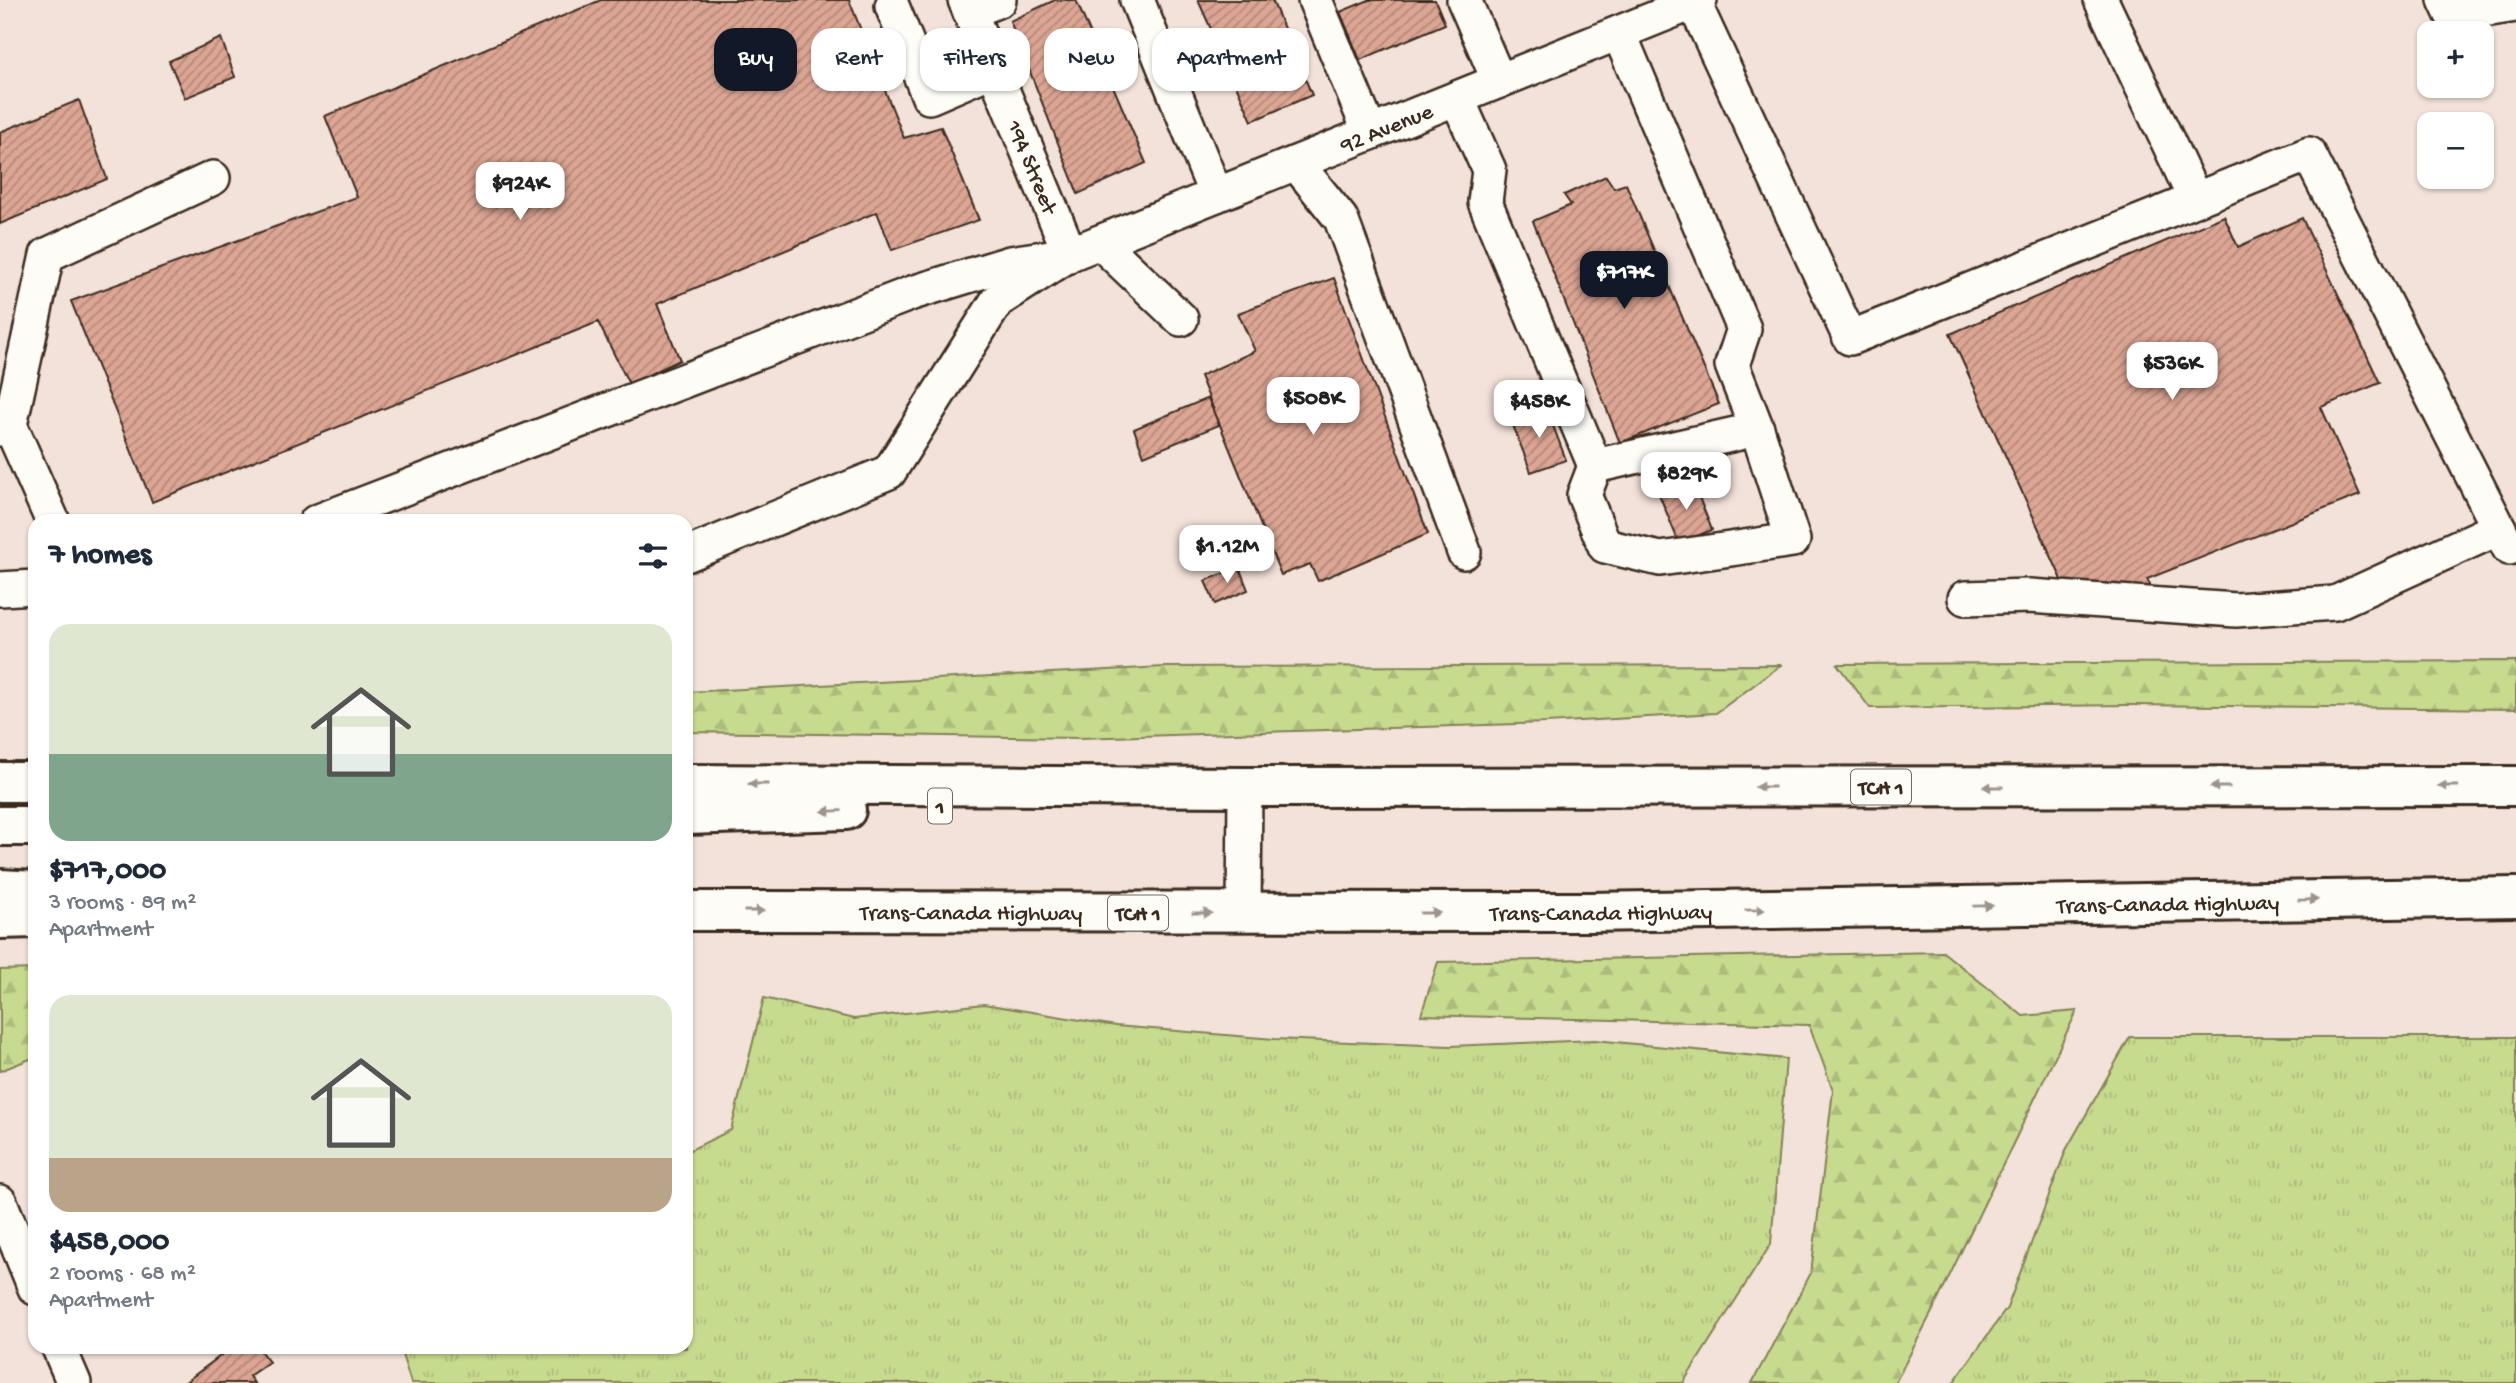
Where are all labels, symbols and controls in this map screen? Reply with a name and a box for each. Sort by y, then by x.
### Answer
map controls [2417,21,2494,189]
button: + [2417,21,2494,98]
chip: Buy [714,28,797,91]
chip: Rent [811,28,906,91]
chip: Filters [920,28,1030,91]
chip: New [1044,28,1138,91]
chip: Apartment [1152,28,1309,91]
street label: 92 Avenue [1336,99,1439,161]
button: − [2417,112,2494,189]
street label: 194 Street [999,116,1062,220]
pin: $924K [471,162,569,222]
text: $924K [492,171,548,198]
pin: $717K [1575,252,1673,311]
text: $717K [1596,260,1652,287]
pin: $536K [2123,342,2221,402]
text: $536K [2143,351,2201,378]
pin: $508K [1264,378,1362,437]
pin: $458K [1490,380,1588,440]
text: $508K [1283,386,1343,413]
text: $458K [1510,389,1568,416]
pin: $829K [1637,452,1735,512]
text: $829K [1657,461,1715,488]
pin: $1.12M [1170,526,1284,585]
text: $1.12M [1195,534,1259,561]
icon: filters [634,537,672,575]
text: 7 homes [49,539,151,574]
icon: home [298,669,424,795]
road number: TCH 1 [1851,770,1911,804]
one-way arrow [747,779,769,790]
one-way arrow [2437,780,2459,792]
one-way arrow [1754,781,1776,793]
one-way arrow [1982,781,2004,793]
one-way arrow [2209,781,2231,793]
road number: 1 [928,788,952,824]
one-way arrow [821,805,843,816]
text: $717,000 [49,855,166,890]
text: 3 rooms · 89 m² [49,890,196,917]
street label: Trans-Canada Highway [2054,891,2280,921]
road number: TCH 1 [1108,895,1168,930]
one-way arrow [2297,895,2319,906]
street label: Trans-Canada Highway [1488,900,1713,929]
one-way arrow [1972,900,1994,912]
street label: Trans-Canada Highway [858,901,1082,928]
one-way arrow [1745,904,1767,915]
one-way arrow [743,906,765,917]
one-way arrow [1191,907,1213,919]
one-way arrow [1419,907,1441,919]
text: Apartment [49,917,153,944]
icon: home [298,1040,424,1166]
text: $458,000 [49,1226,169,1261]
text: 2 rooms · 68 m² [49,1261,196,1288]
text: Apartment [49,1288,153,1315]

